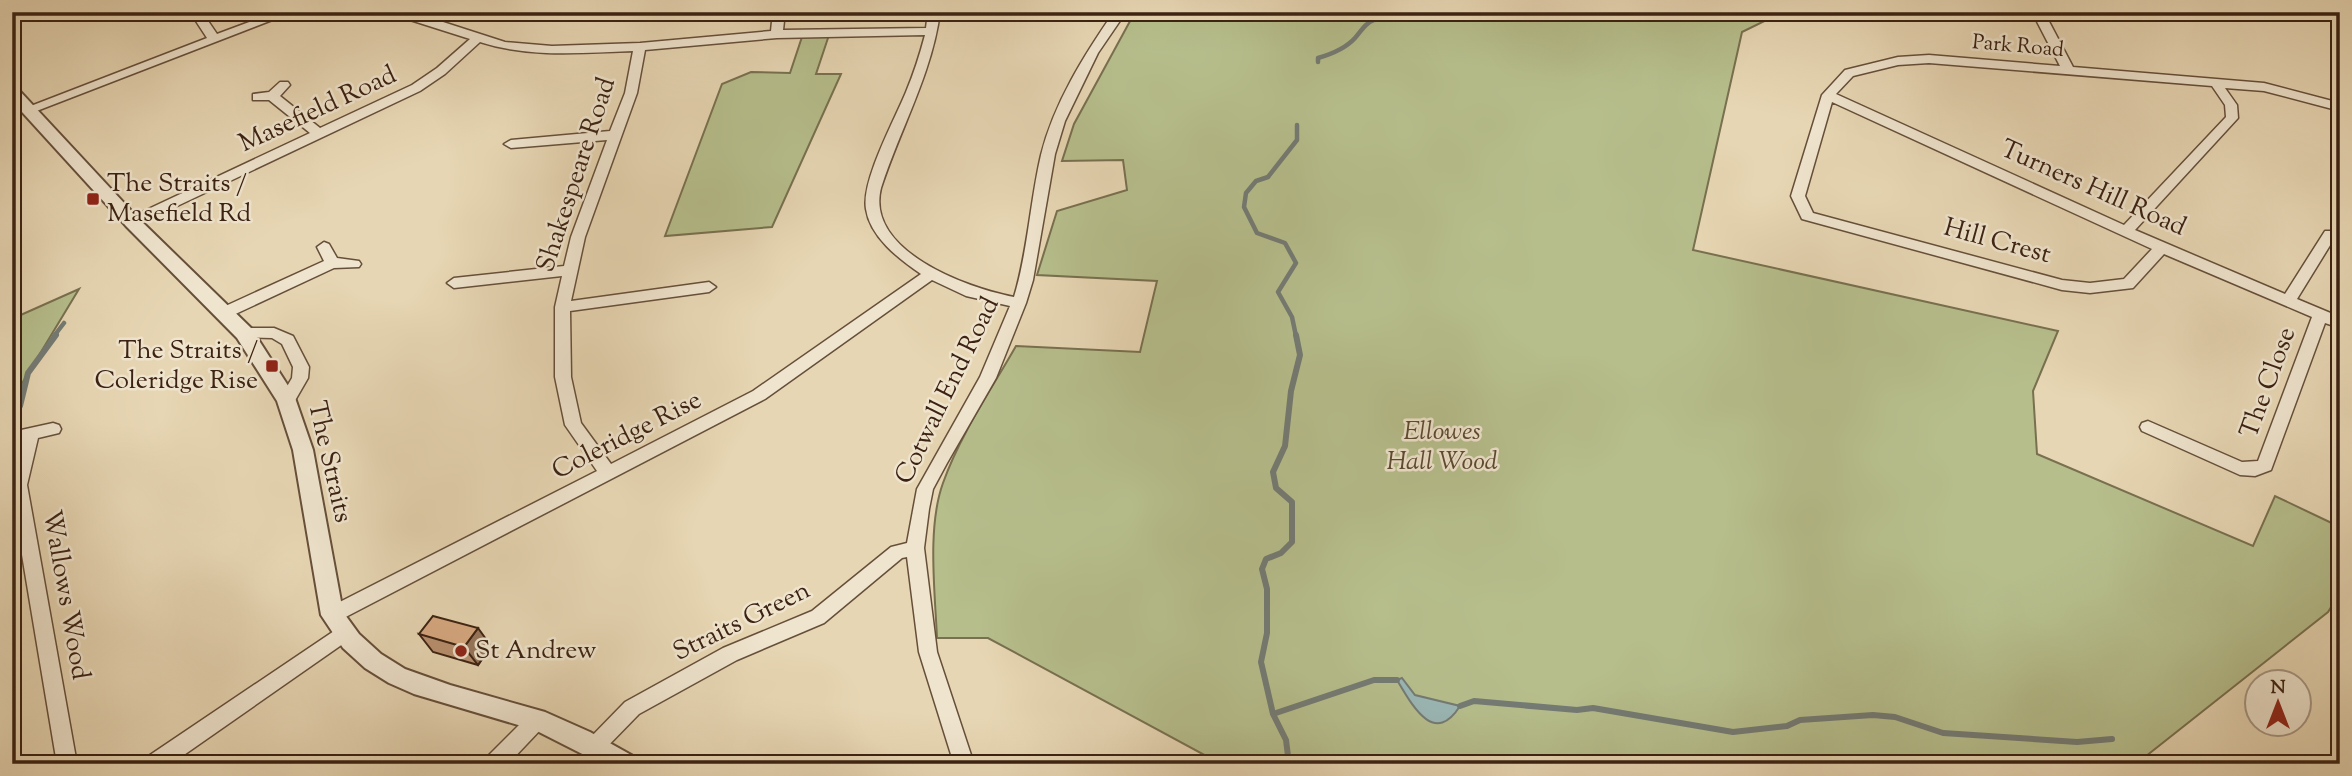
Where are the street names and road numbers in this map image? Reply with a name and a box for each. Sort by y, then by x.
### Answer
street label: Park Road [1971,28,2065,66]
street label: Masefield Road [233,57,403,163]
street label: Shakespeare Road [528,73,626,277]
street label: Turners Hill Road [1994,131,2192,247]
street label: Hill Crest [1939,210,2055,274]
street label: Cotwall End Road [887,291,1010,491]
street label: The Close [2232,322,2306,444]
street label: Coleridge Rise [546,382,708,490]
street label: The Straits [297,398,361,526]
street label: Wallows Wood [32,507,98,683]
street label: Straits Green [667,573,817,671]

